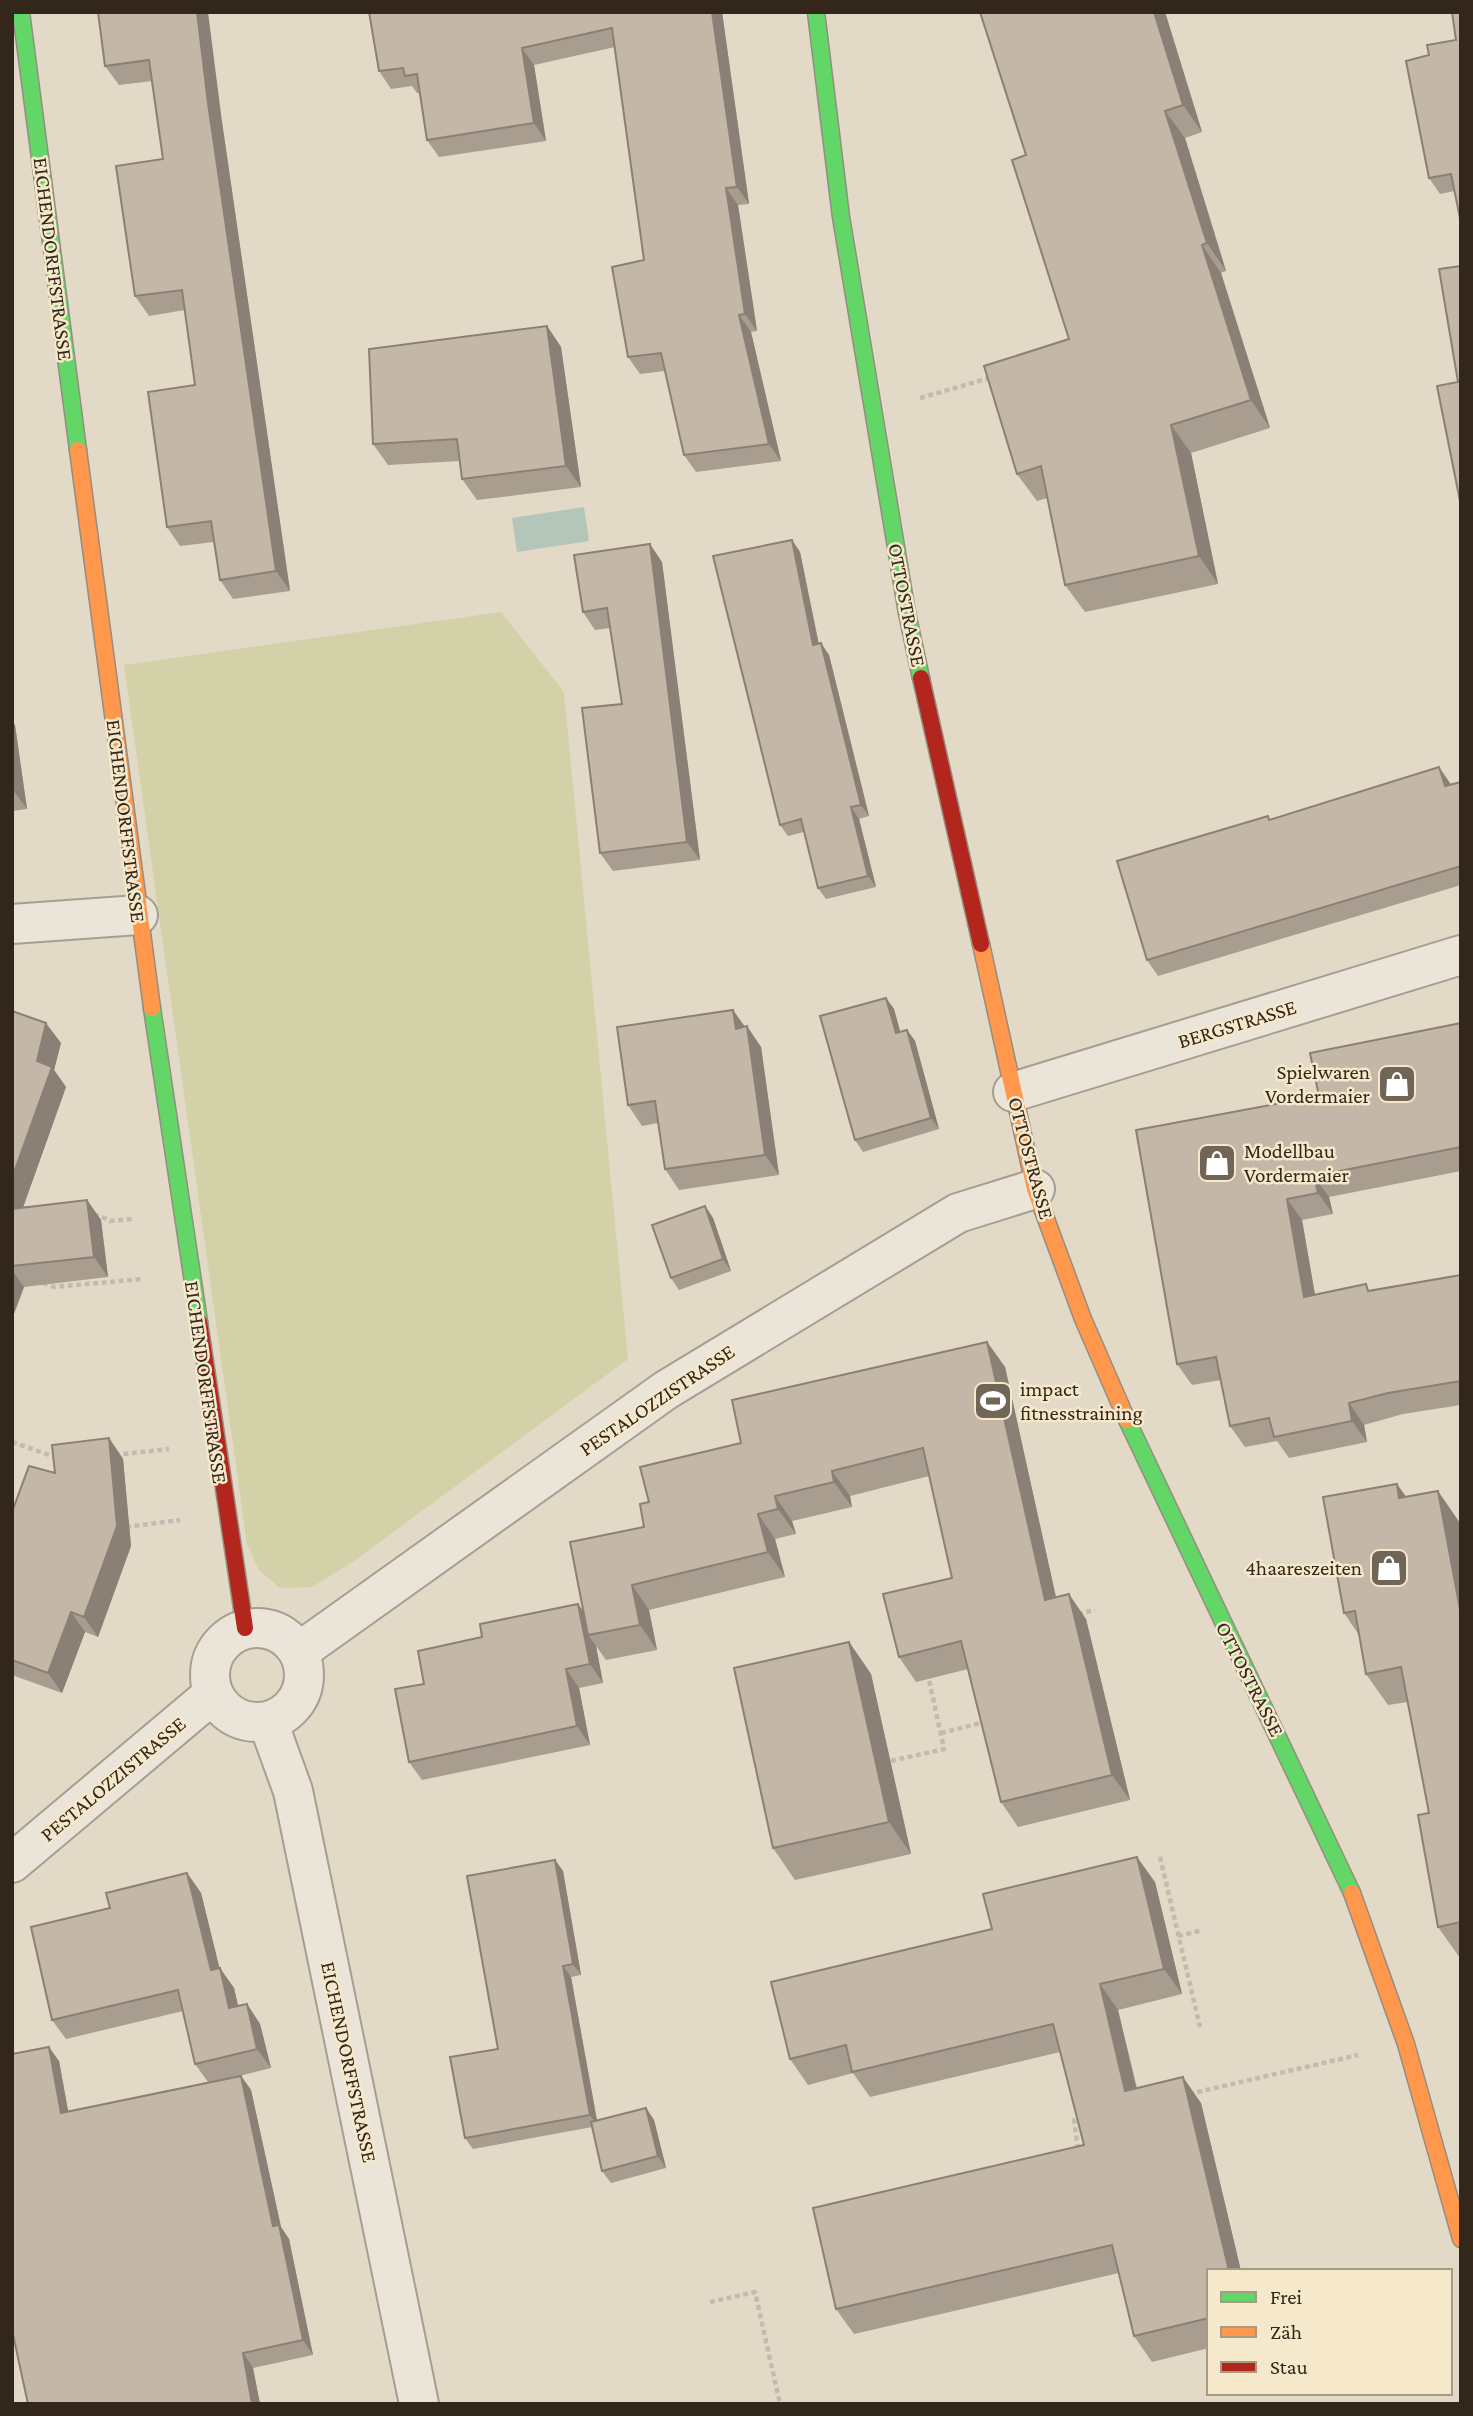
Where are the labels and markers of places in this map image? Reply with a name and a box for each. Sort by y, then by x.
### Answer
place label: Spielwaren Vordermaier [1265,1060,1371,1108]
shop icon: Spielwaren Vordermaier [1376,1063,1418,1105]
place label: Modellbau Vordermaier [1244,1139,1350,1187]
shop icon: Modellbau Vordermaier [1196,1142,1238,1184]
place label: impact fitnesstraining [1020,1377,1143,1425]
sports icon: impact fitnesstraining [972,1380,1014,1422]
shop icon: 4haareszeiten [1368,1547,1410,1589]
place label: 4haareszeiten [1245,1556,1362,1580]

